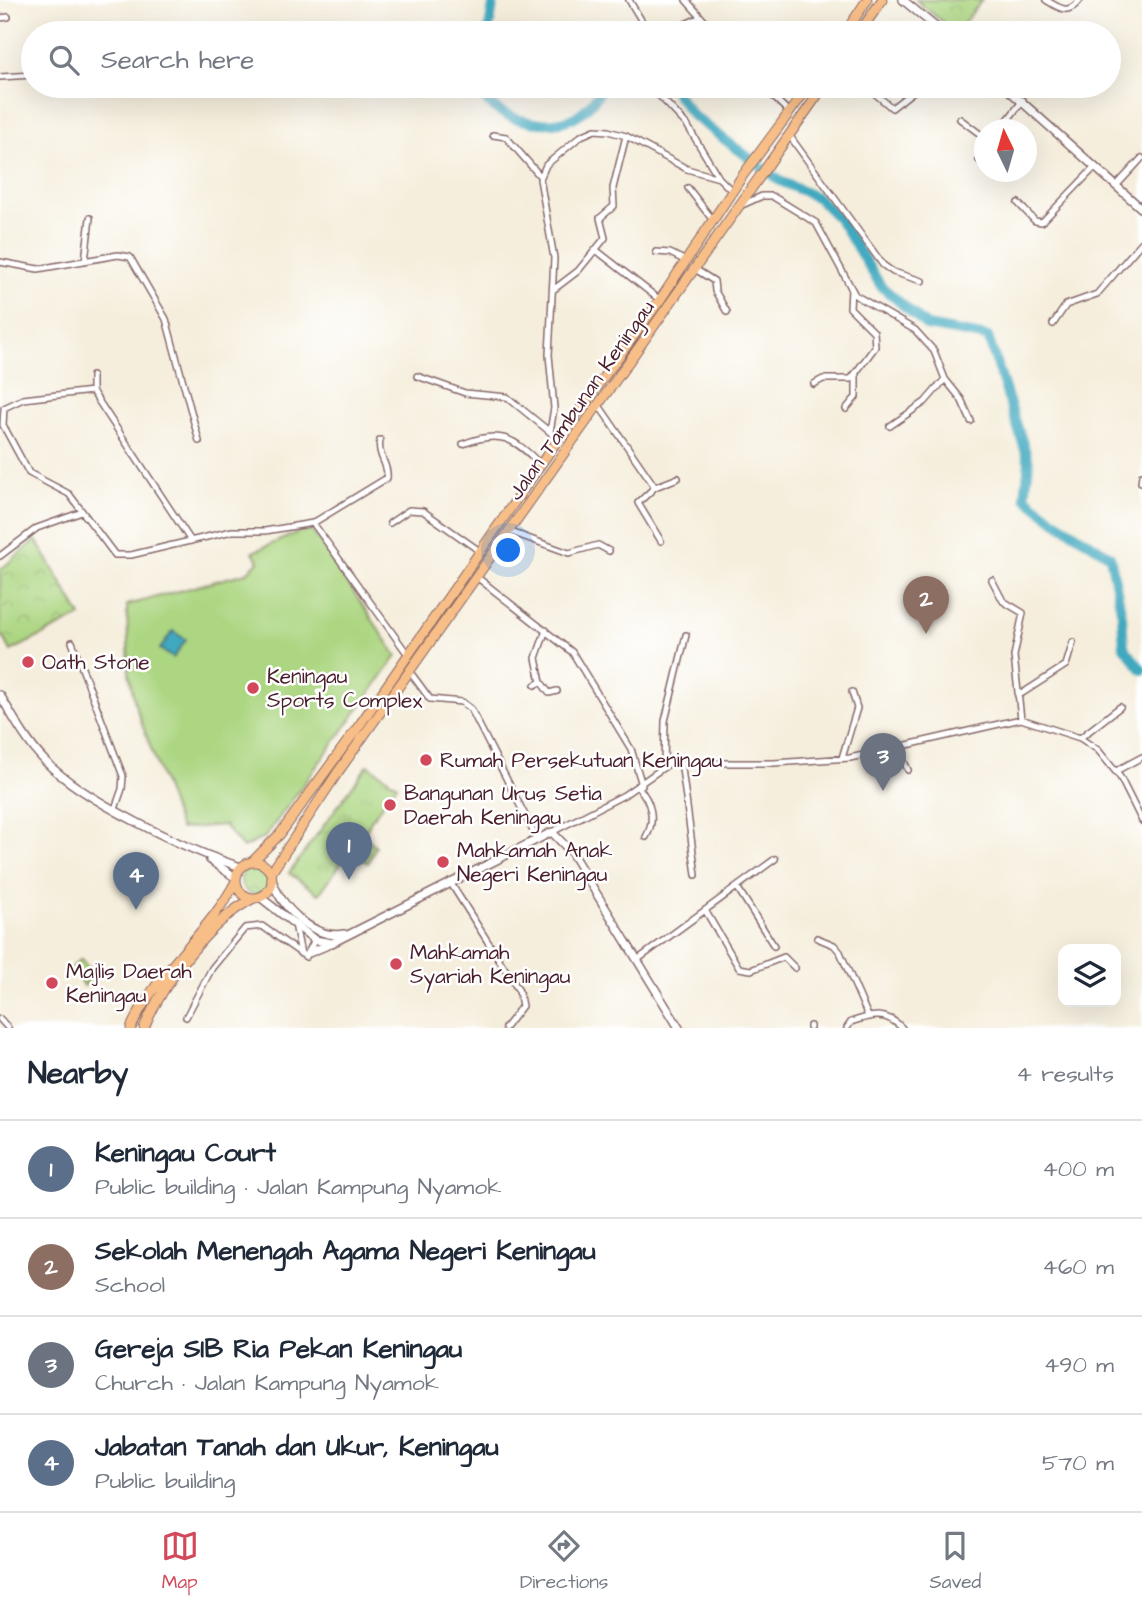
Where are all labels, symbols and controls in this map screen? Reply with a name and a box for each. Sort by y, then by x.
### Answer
search box [21,21,1121,98]
icon: search [45,41,83,79]
text: Search here [101,42,254,78]
north arrow [974,119,1037,182]
street label: Jalan Tambunan Keningau [501,294,663,507]
your location [491,533,525,567]
pin: 2 [903,576,949,634]
place label: Oath Stone [42,648,150,677]
marker: Oath Stone [20,654,36,670]
place label: Keningau Sports Complex [267,662,422,716]
marker: Keningau Sports Complex [245,680,261,696]
pin: 3 [860,733,906,791]
place label: Rumah Persekutuan Keningau [440,746,723,777]
marker: Rumah Persekutuan Keningau [418,752,434,768]
place label: Bangunan Urus Setia Daerah Keningau [404,779,602,834]
marker: Bangunan Urus Setia Daerah Keningau [382,797,398,813]
pin: 1 [326,822,372,880]
place label: Mahkamah Anak Negeri Keningau [457,836,613,891]
pin: 4 [113,852,159,910]
marker: Mahkamah Anak Negeri Keningau [435,854,451,870]
place label: Mahkamah Syariah Keningau [410,938,571,993]
map controls [1058,944,1121,1007]
button: layers [1058,944,1121,1007]
marker: Mahkamah Syariah Keningau [388,956,404,972]
place label: Majlis Daerah Keningau [66,957,192,1012]
marker: Majlis Daerah Keningau [44,975,60,991]
text: Nearby [28,1053,128,1095]
text: 4 results [1016,1058,1114,1090]
text: Keningau Court [95,1135,276,1171]
text: 1 [50,1153,52,1185]
text: 400 m [1042,1153,1114,1185]
text: Public building · Jalan Kampung Nyamok [95,1171,501,1203]
text: Sekolah Menengah Agama Negeri Keningau [95,1233,596,1269]
text: 2 [44,1251,58,1283]
text: 460 m [1042,1251,1114,1283]
text: School [95,1269,165,1301]
text: Gereja SIB Ria Pekan Keningau [95,1331,462,1367]
text: 3 [45,1349,57,1381]
text: 490 m [1044,1349,1114,1381]
text: Church · Jalan Kampung Nyamok [95,1367,439,1399]
text: Jabatan Tanah dan Ukur, Keningau [95,1429,499,1465]
text: 4 [43,1447,59,1479]
text: 570 m [1042,1447,1114,1479]
text: Public building [95,1465,235,1497]
tab: Map [161,1527,199,1596]
tab: Directions [520,1527,608,1596]
tab: Saved [930,1527,981,1596]

